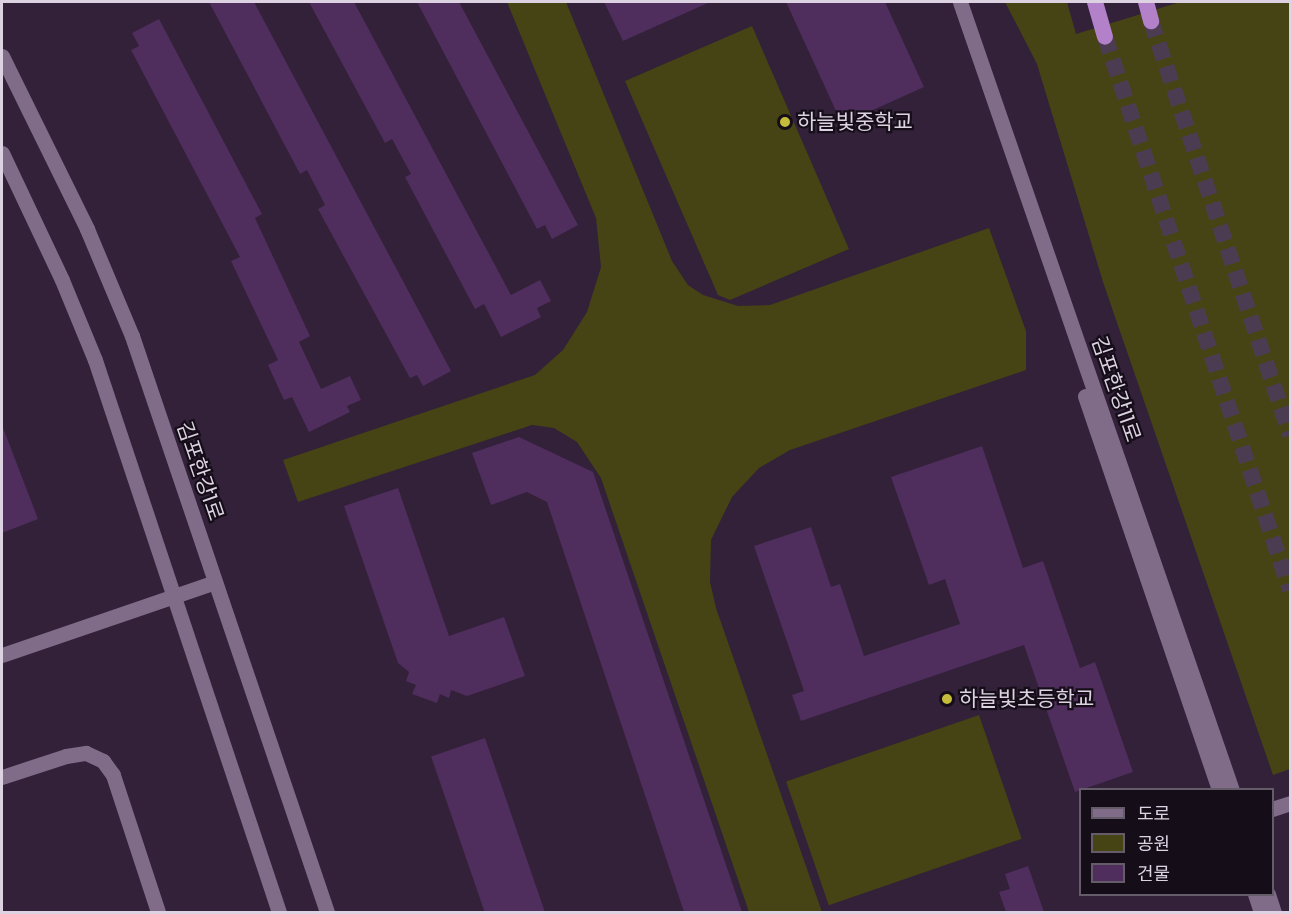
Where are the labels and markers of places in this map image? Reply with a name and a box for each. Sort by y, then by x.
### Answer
place label: 하늘빛중학교 [797,109,913,135]
marker: 하늘빛중학교 [778,115,792,129]
place label: 하늘빛초등학교 [959,686,1094,712]
marker: 하늘빛초등학교 [940,692,954,706]

